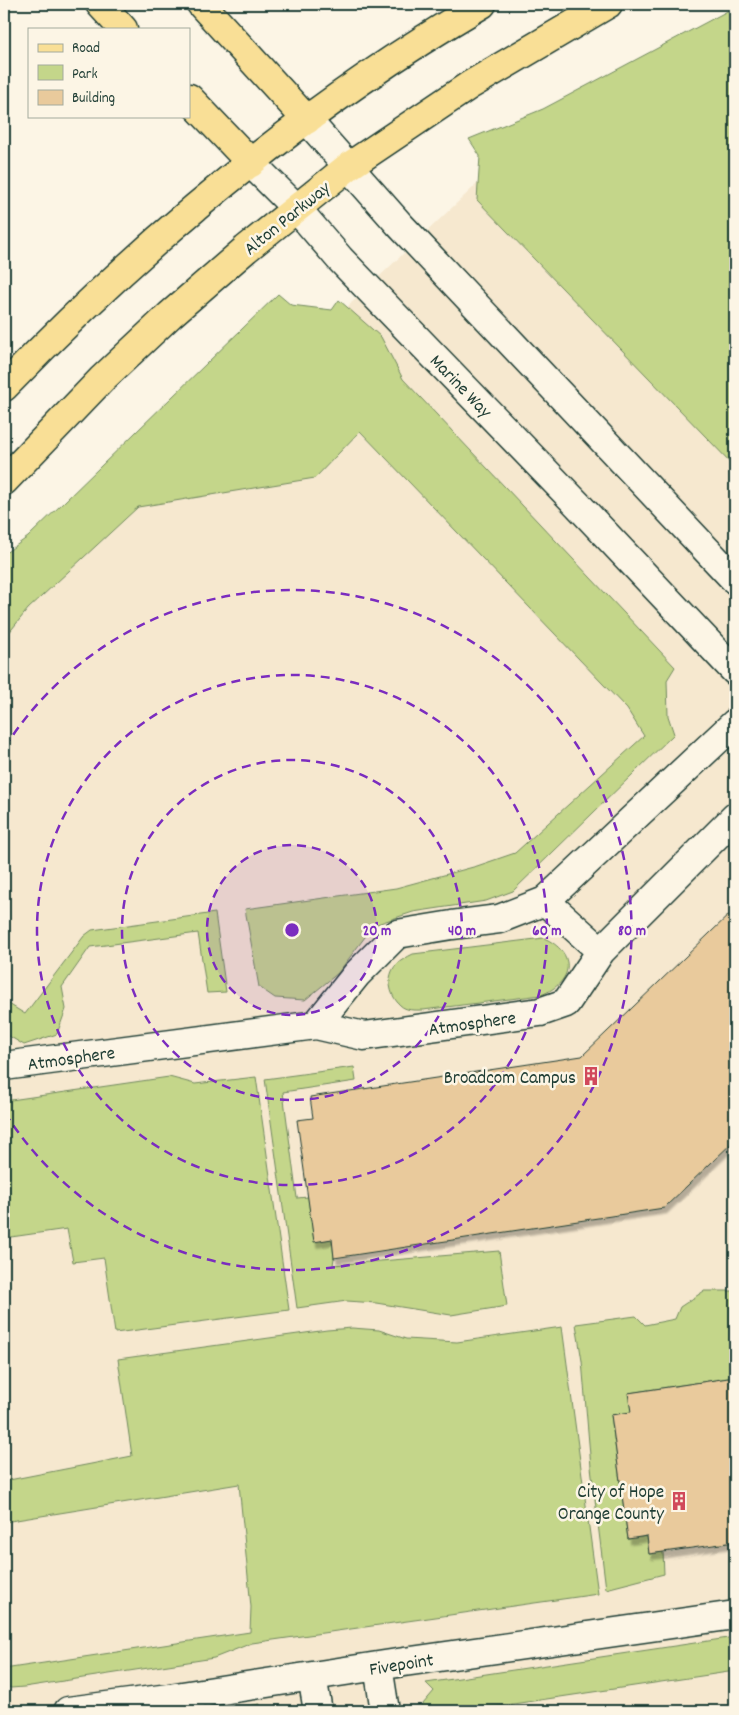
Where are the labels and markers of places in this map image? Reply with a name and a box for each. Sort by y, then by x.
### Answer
centre of rings [283,921,301,939]
building icon: Broadcom Campus [580,1065,602,1087]
place label: Broadcom Campus [444,1066,576,1093]
place label: City of Hope Orange County [558,1480,664,1529]
building icon: City of Hope Orange County [668,1490,690,1512]

